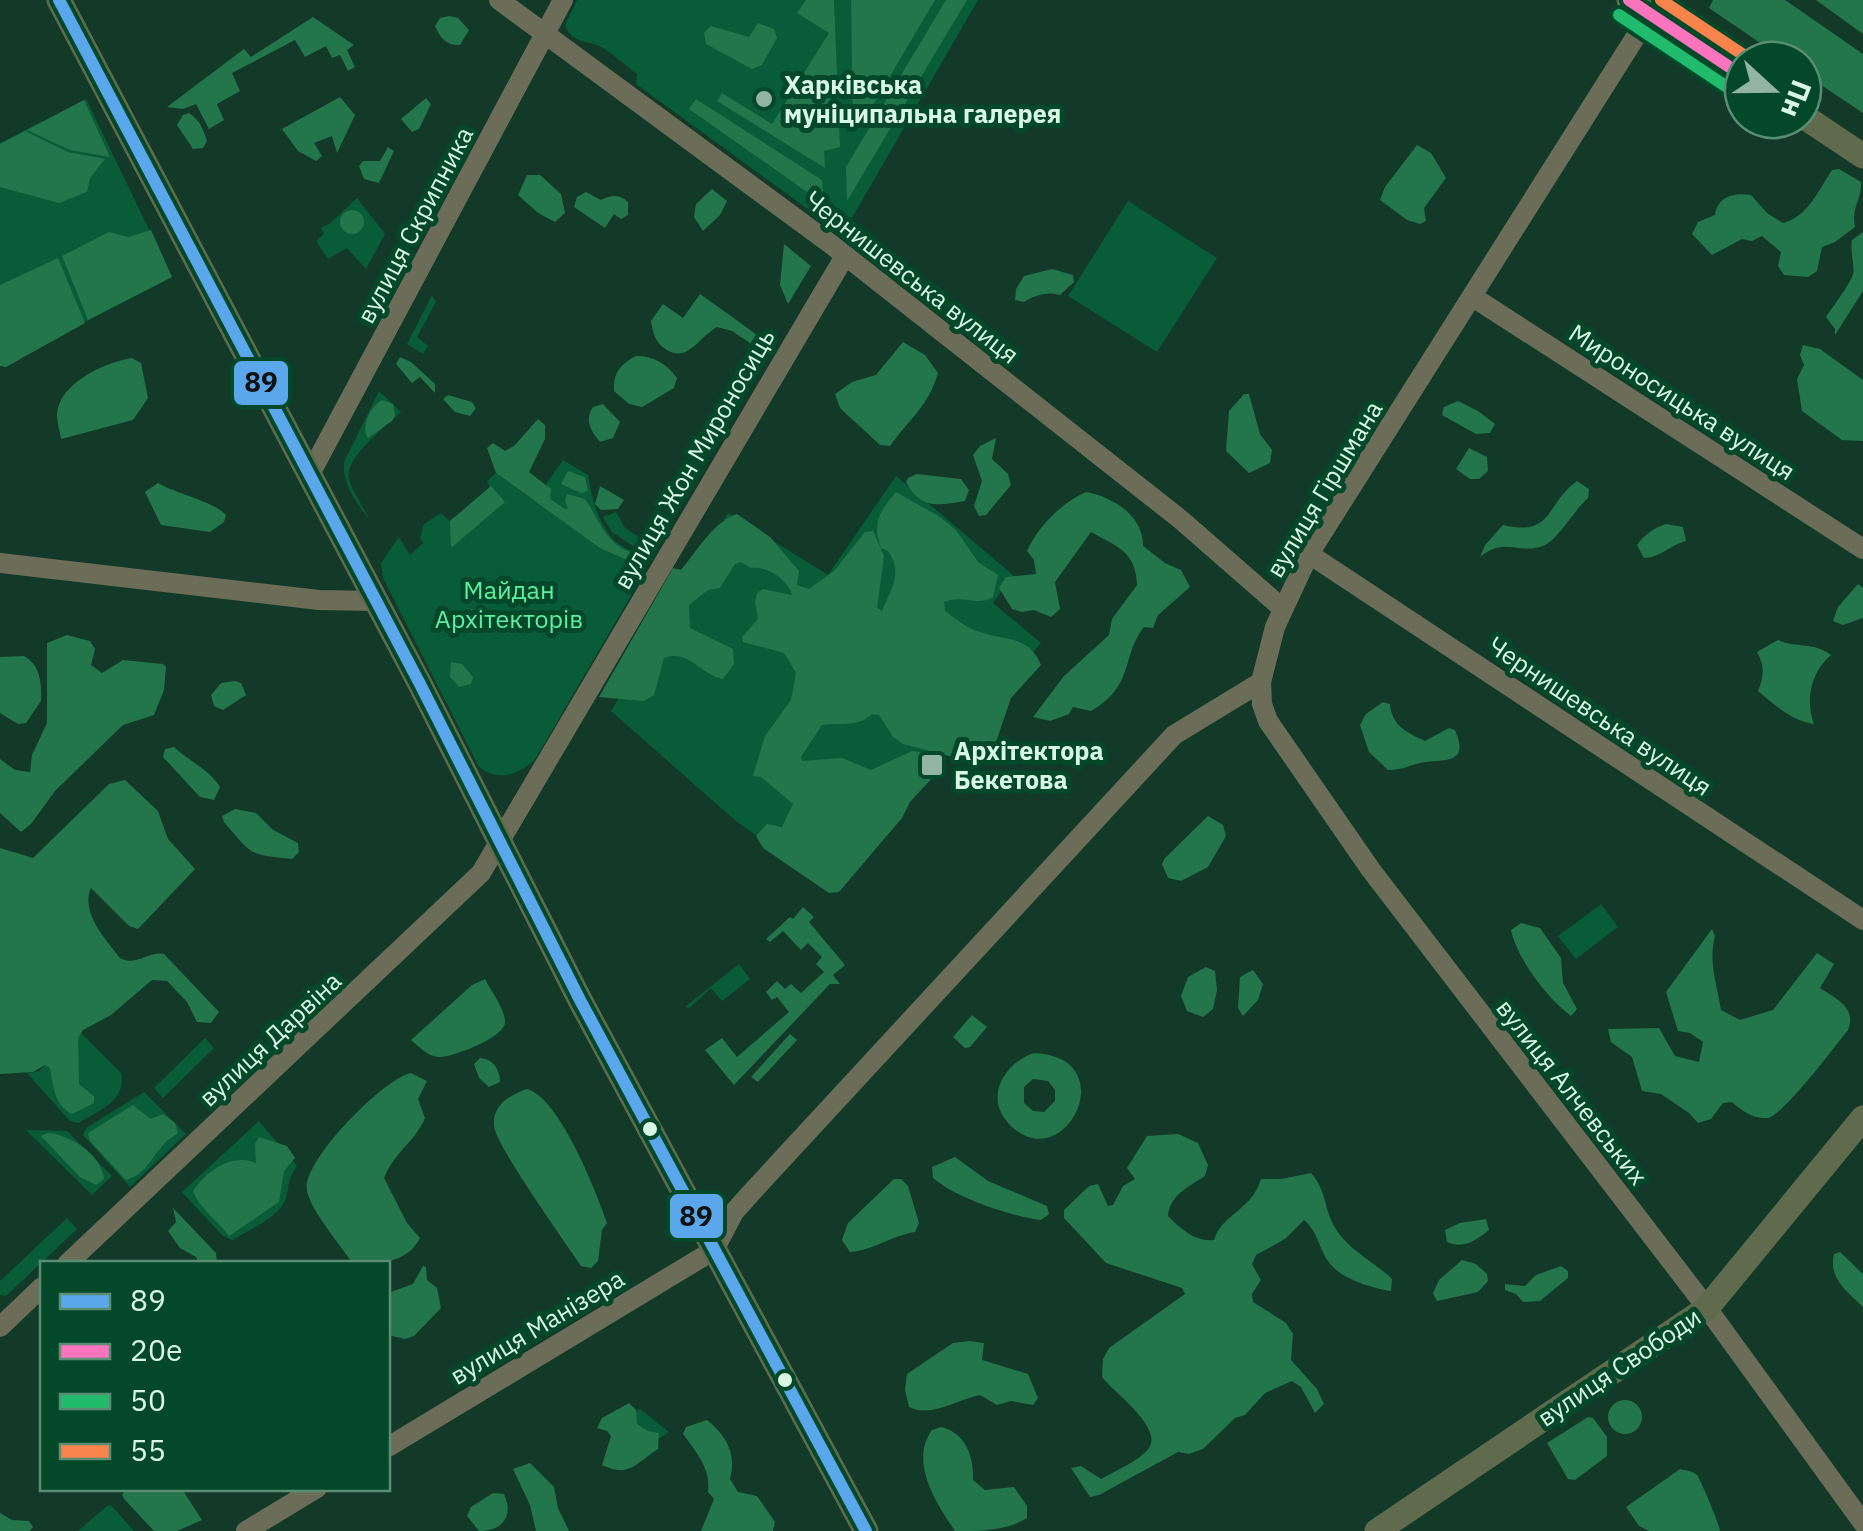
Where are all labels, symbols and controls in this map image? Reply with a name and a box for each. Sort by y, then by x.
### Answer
north arrow [1723,40,1823,140]
place label: Харківська муніципальна галерея [784,68,1061,130]
text: Пн [1773,75,1821,123]
marker: Харківська муніципальна галерея [753,88,775,110]
street label: вулиця Скрипника [349,121,480,329]
street label: Чернишевська вулиця [799,183,1026,370]
street label: Мироносицька вулиця [1563,316,1802,487]
street label: вулиця Жон Мироносиць [606,323,782,595]
line badge: 89 [232,359,290,407]
text: 89 [244,363,278,400]
street label: вулиця Гіршмана [1258,394,1389,583]
park label: Майдан Архітекторів [435,573,583,635]
street label: Чернишевська вулиця [1482,628,1718,803]
place label: Архітектора Бекетова [954,734,1104,796]
marker: Архітектора Бекетова [919,752,945,778]
street label: вулиця Дарвіна [191,964,348,1113]
street label: вулиця Алчевських [1489,992,1656,1192]
unlabelled marker [640,1119,660,1139]
line badge: 89 [668,1192,725,1240]
text: 89 [679,1197,713,1234]
legend [40,1261,390,1491]
street label: вулиця Манізера [444,1262,630,1392]
text: 89 [130,1280,166,1319]
street label: вулиця Свободи [1531,1300,1707,1433]
text: 20е [130,1330,182,1369]
unlabelled marker [775,1370,795,1390]
text: 50 [130,1380,166,1419]
text: 55 [130,1430,166,1469]

